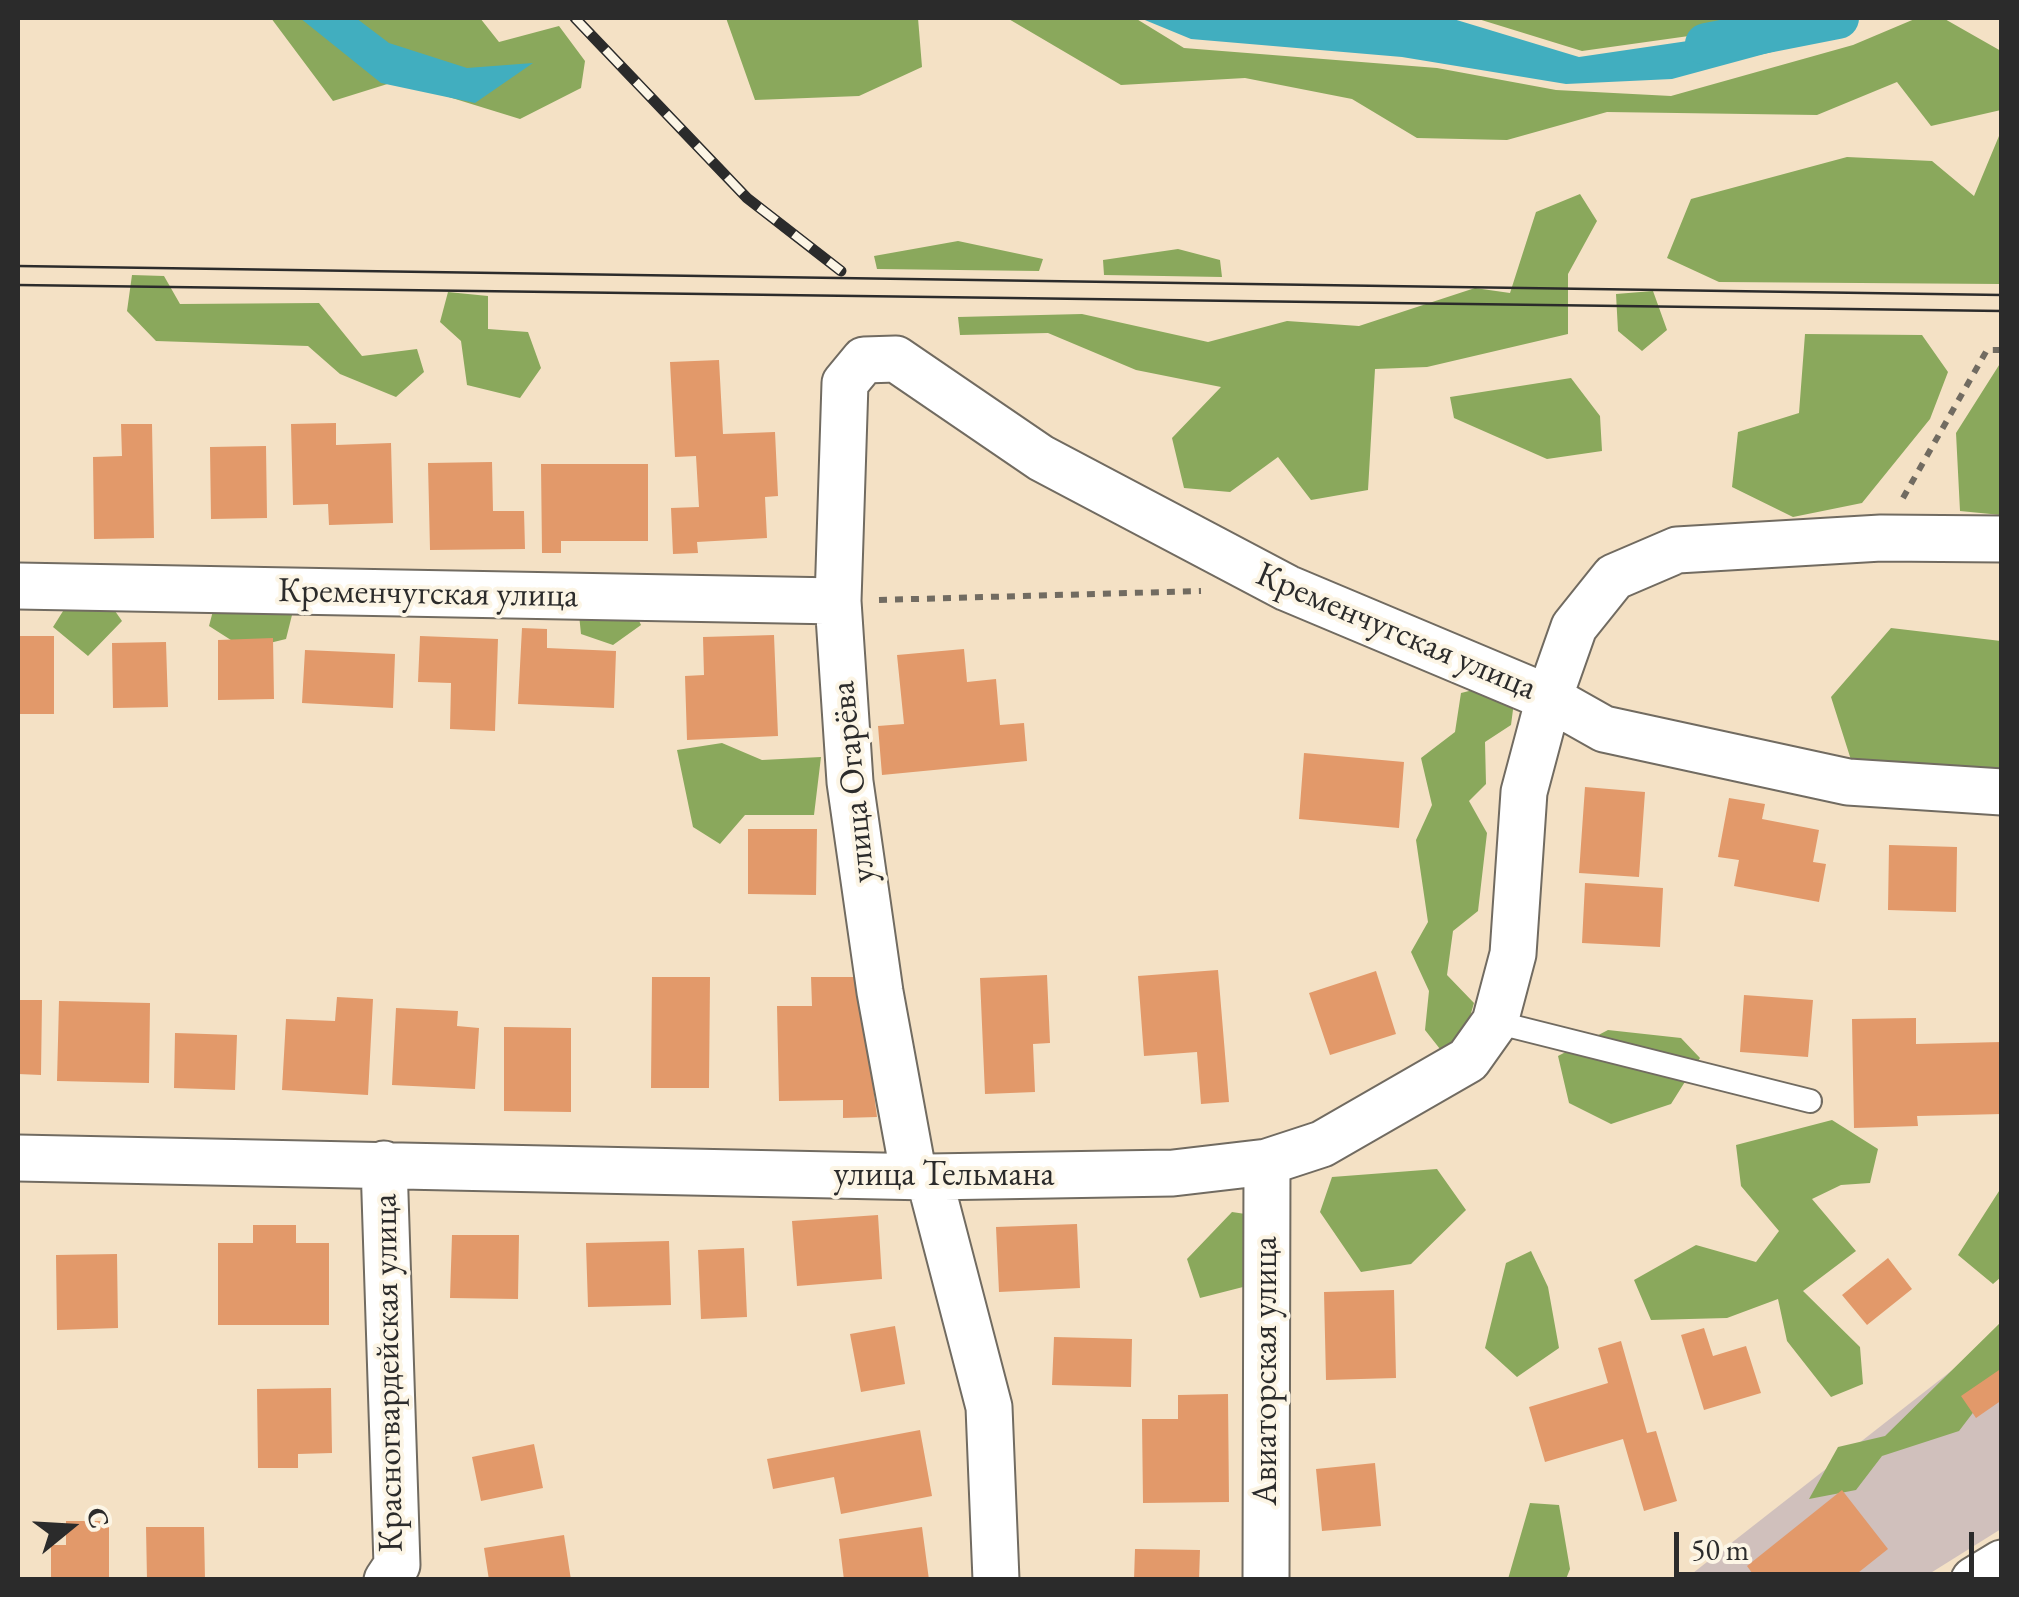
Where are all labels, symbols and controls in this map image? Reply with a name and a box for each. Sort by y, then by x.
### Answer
street label: Кременчугская улица [1250,554,1542,710]
street label: Кременчугская улица [277,570,579,618]
street label: улица Огарёва [823,679,885,885]
street label: улица Тельмана [833,1154,1055,1196]
street label: Красногвардейская улица [365,1193,413,1553]
street label: Авиаторская улица [1245,1236,1287,1506]
north arrow [20,1477,120,1577]
text: С [78,1503,119,1533]
scale bar [1679,1512,1979,1574]
text: 50 m [1691,1530,1749,1569]

